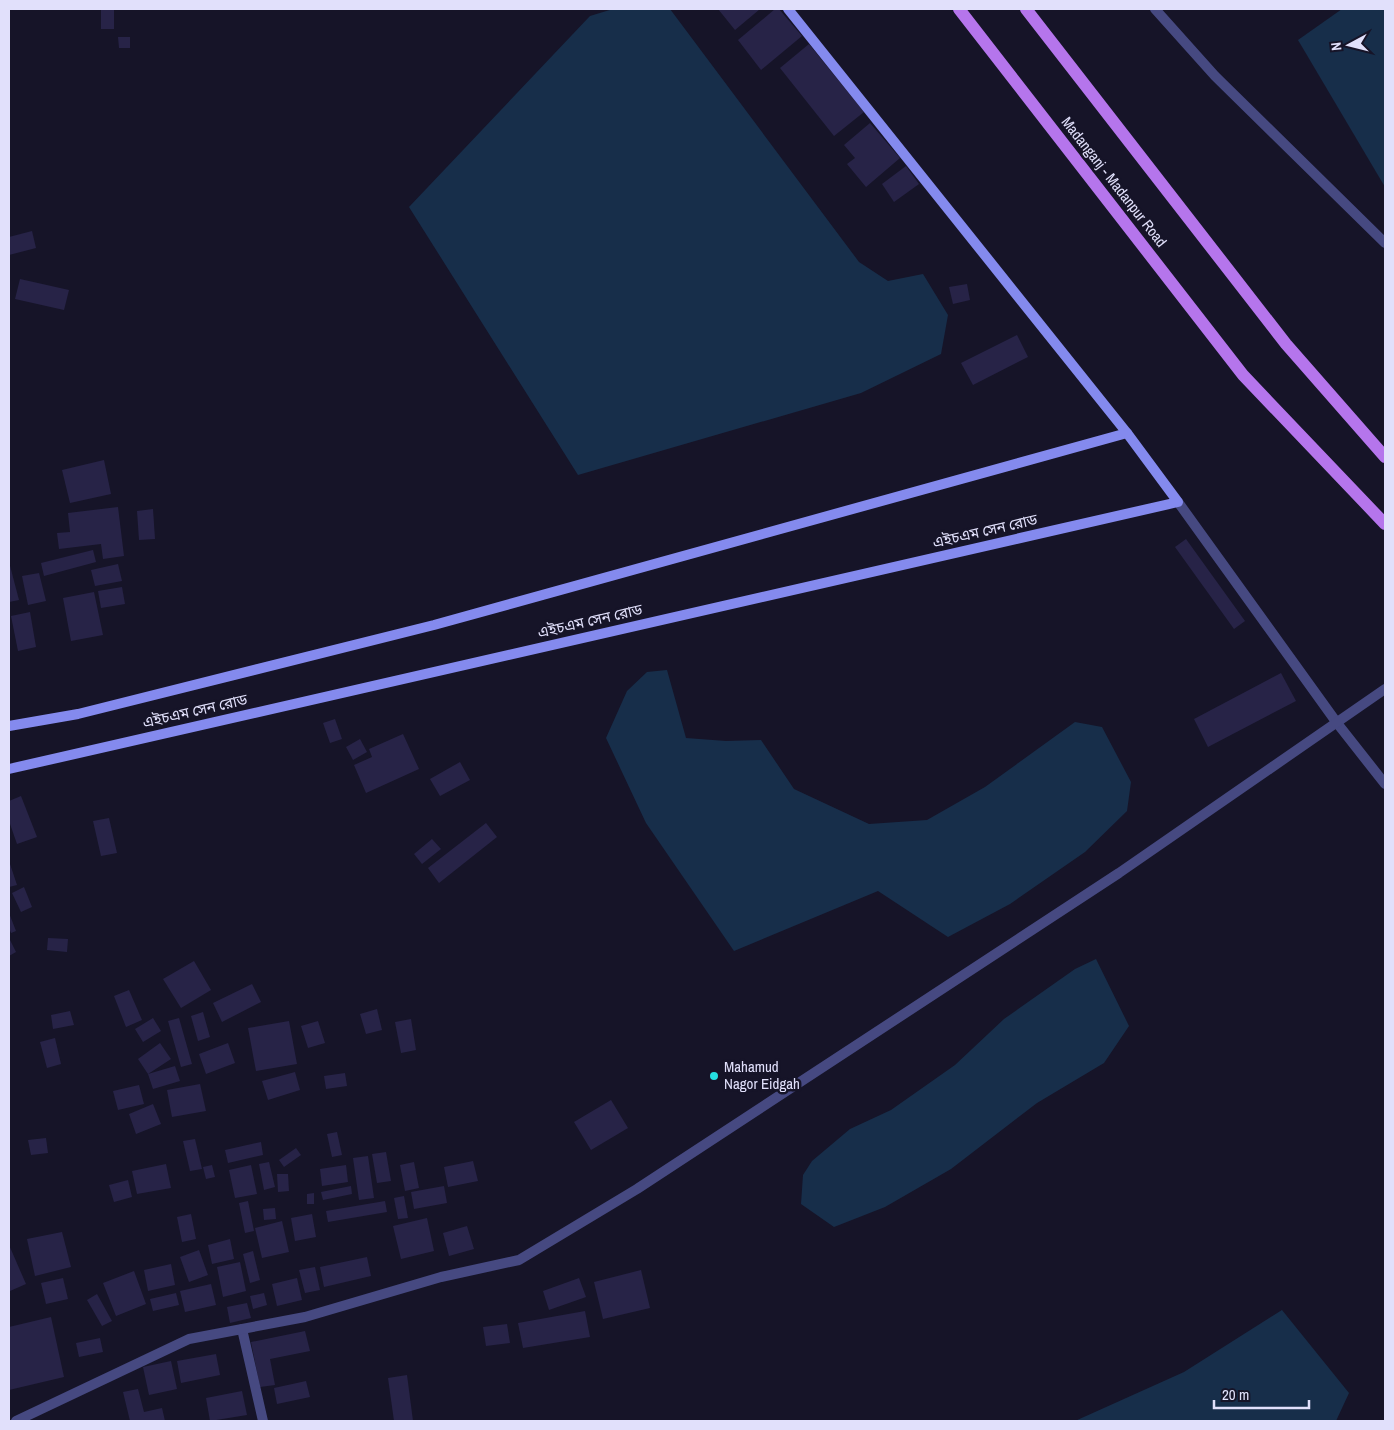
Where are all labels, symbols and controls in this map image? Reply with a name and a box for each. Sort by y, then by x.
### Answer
north arrow [1324,20,1374,70]
text: N [1327,41,1346,52]
street label: Madanganj - Madanpur Road [1057,112,1172,251]
street label: এইচএম সেন রোড [930,508,1040,553]
street label: এইচএম সেন রোড [535,598,645,643]
street label: এইচএম সেন রোড [140,688,250,733]
place label: Mahamud Nagor Eidgah [724,1056,800,1094]
marker: Mahamud Nagor Eidgah [708,1070,720,1082]
scale bar [1214,1378,1309,1410]
text: 20 m [1222,1384,1249,1405]

